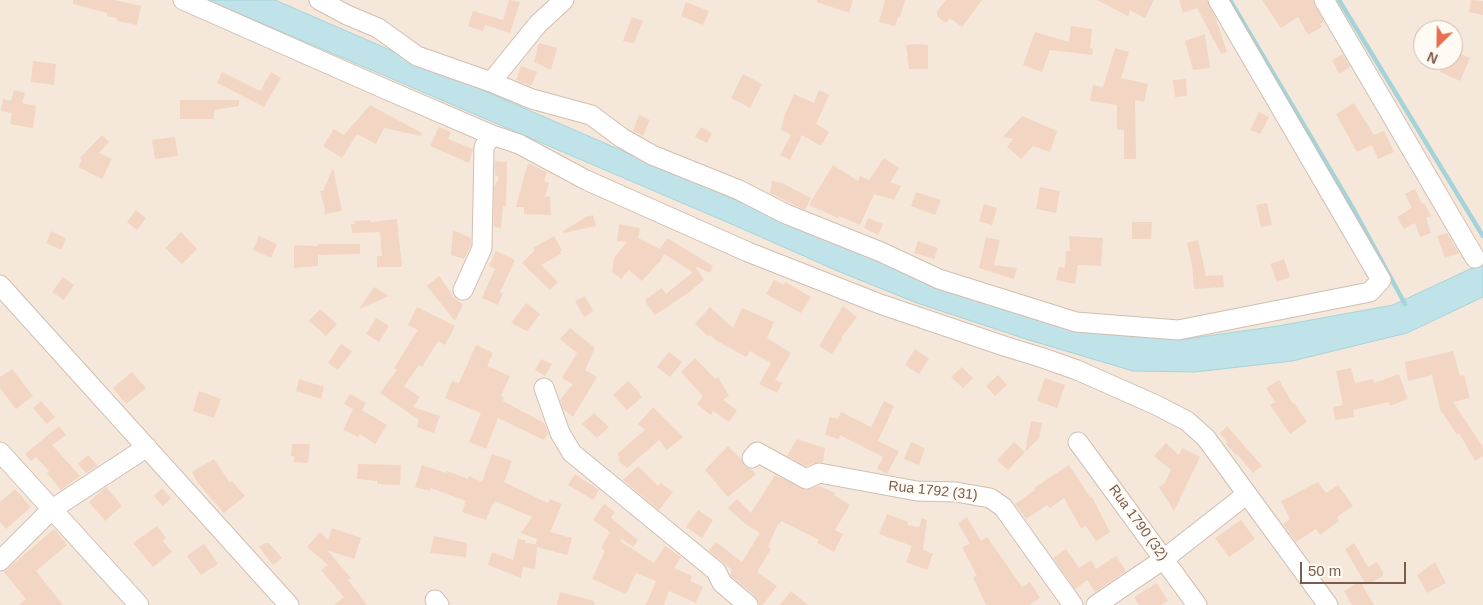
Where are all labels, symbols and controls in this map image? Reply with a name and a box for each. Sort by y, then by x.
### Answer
north arrow [1413,20,1463,70]
text: N [1425,49,1440,67]
street label: Rua 1792 (31) [888,478,978,504]
street label: Rua 1790 (32) [1105,482,1171,564]
scale bar [1303,552,1409,584]
text: 50 m [1308,562,1341,579]

